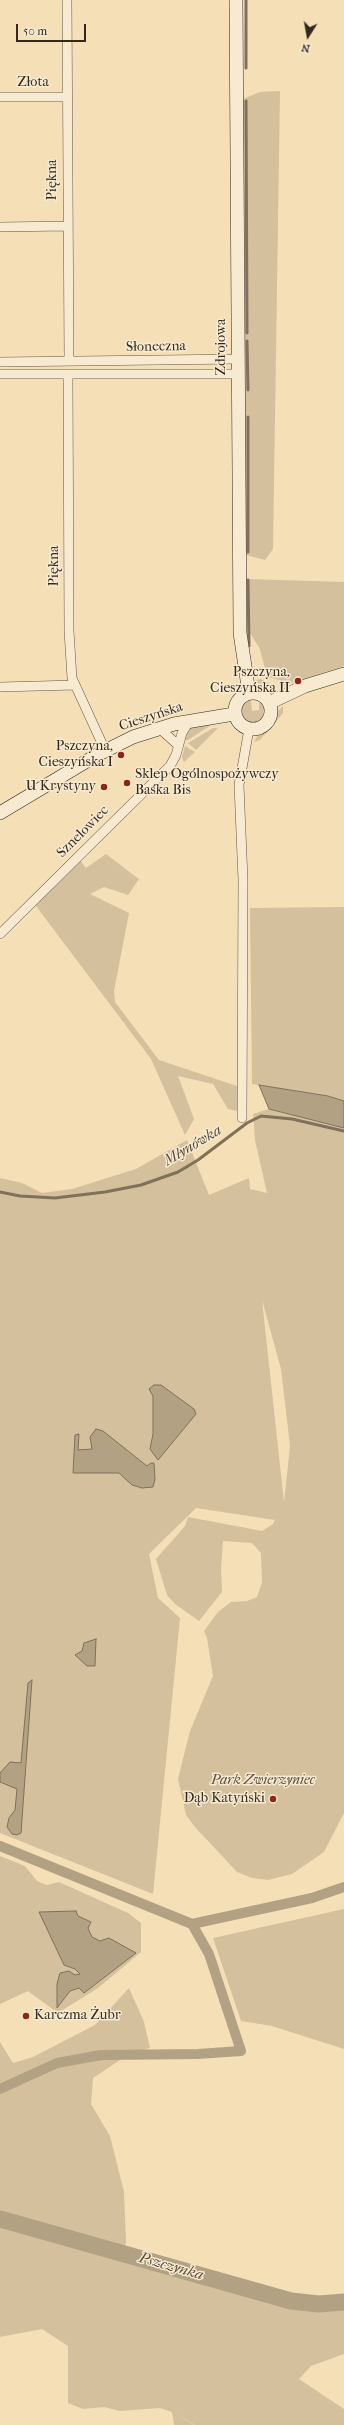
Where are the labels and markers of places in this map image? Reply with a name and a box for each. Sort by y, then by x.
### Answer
place label: Pszczyna, Cieszyńska II [210,665,290,698]
marker: Pszczyna, Cieszyńska II [293,676,303,686]
place label: Pszczyna, Cieszyńska I [39,739,113,772]
marker: Pszczyna, Cieszyńska I [116,750,126,760]
place label: Sklep Ogólnospożywczy Baśka Bis [135,767,279,800]
marker: Sklep Ogólnospożywczy Baśka Bis [122,778,132,788]
place label: U Krystyny [26,779,96,795]
marker: U Krystyny [99,782,109,792]
place label: Dąb Katyński [184,1791,265,1807]
marker: Dąb Katyński [268,1794,278,1804]
place label: Karczma Żubr [34,2008,121,2024]
marker: Karczma Żubr [21,2011,31,2021]

